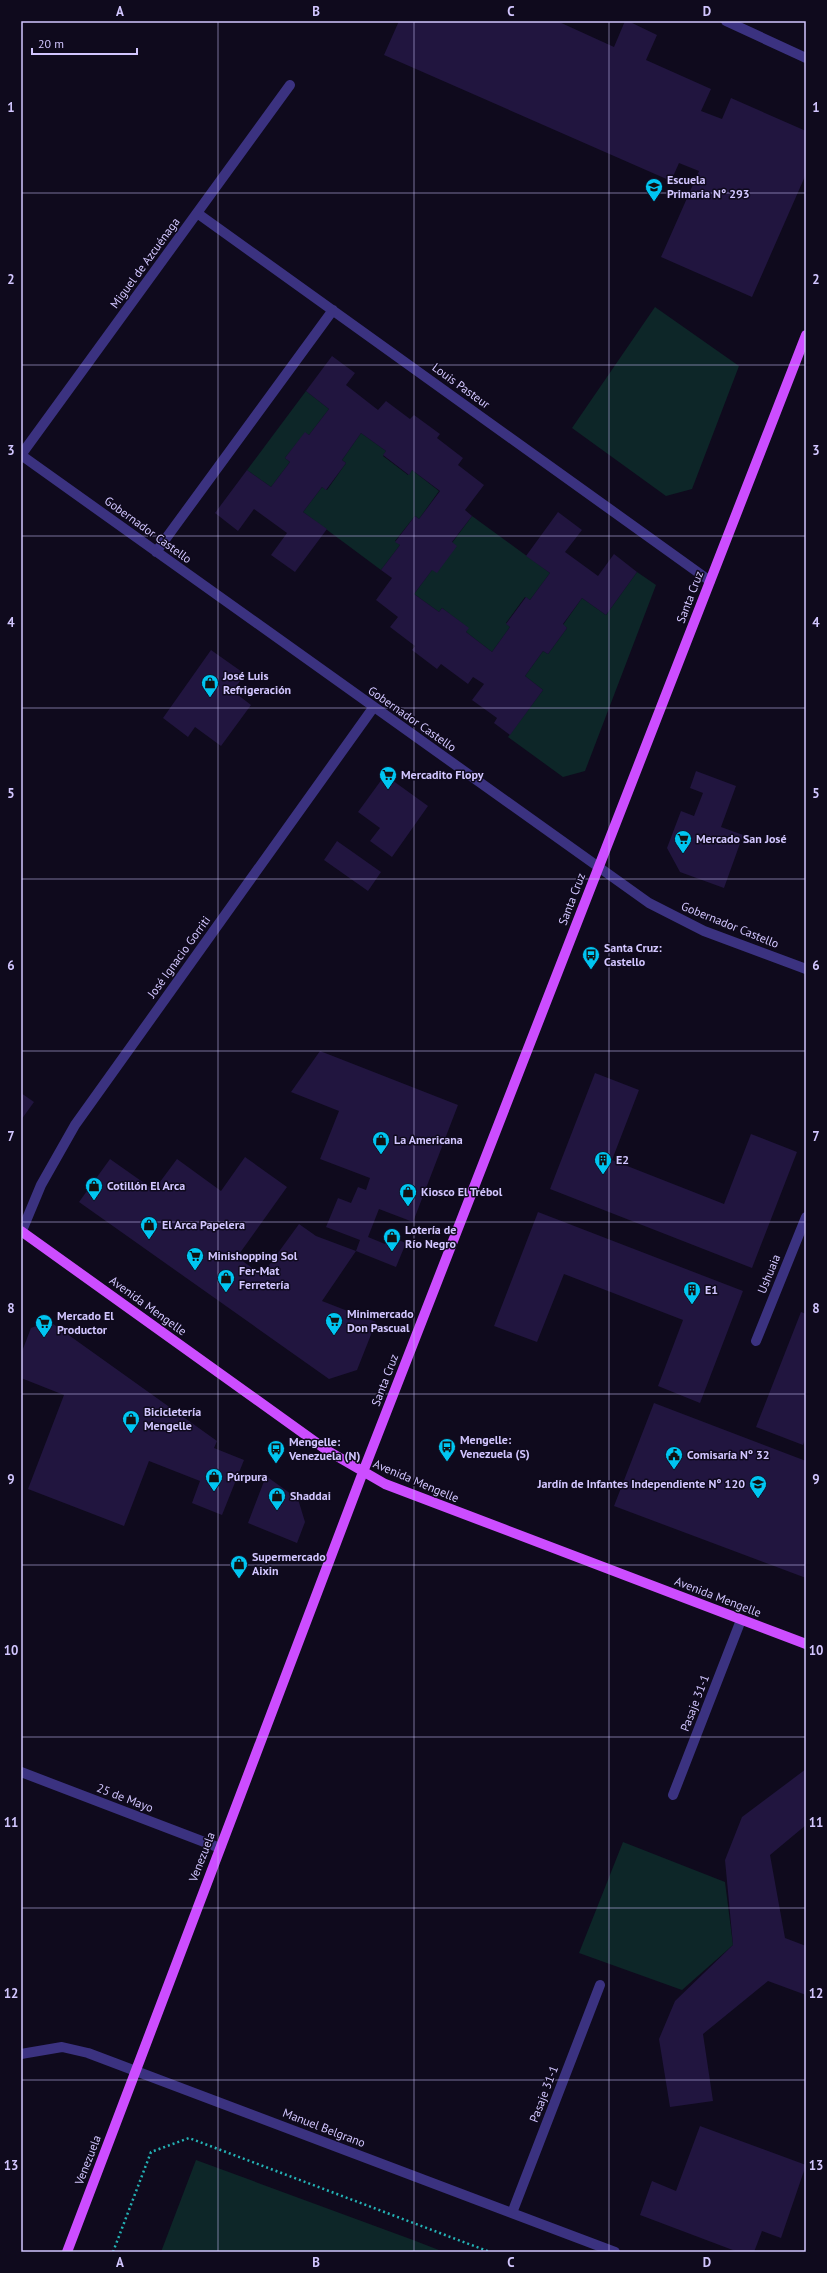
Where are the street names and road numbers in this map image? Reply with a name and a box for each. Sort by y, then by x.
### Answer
street label: Miguel de Azcuénaga [107,214,183,311]
street label: Louis Pasteur [429,360,493,412]
street label: Gobernador Castello [102,493,195,566]
street label: Santa Cruz [673,569,706,625]
street label: Gobernador Castello [365,683,459,755]
street label: Santa Cruz [555,871,588,927]
street label: Gobernador Castello [679,898,781,951]
street label: José Ignacio Gorriti [143,913,213,1001]
street label: Ushuaia [754,1252,783,1296]
street label: Avenida Mengelle [107,1273,190,1339]
street label: Santa Cruz [368,1352,401,1408]
street label: Avenida Mengelle [371,1456,461,1505]
street label: Avenida Mengelle [673,1573,764,1620]
street label: Pasaje 31-1 [677,1672,712,1733]
street label: 25 de Mayo [95,1780,156,1815]
street label: Venezuela [185,1830,218,1885]
street label: Pasaje 31-1 [526,2063,561,2124]
street label: Manuel Belgrano [281,2105,368,2150]
street label: Venezuela [71,2133,104,2188]

